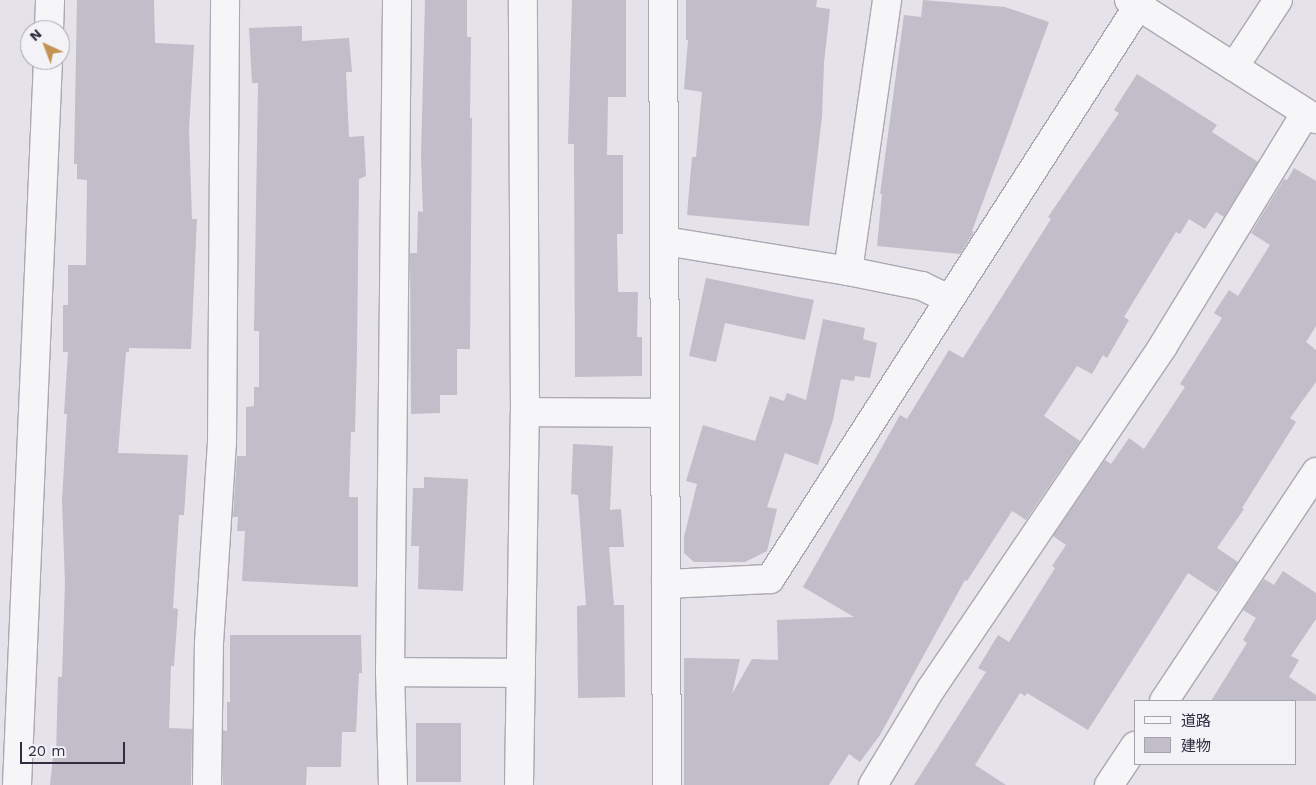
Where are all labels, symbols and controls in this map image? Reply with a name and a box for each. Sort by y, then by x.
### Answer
north arrow [20,20,70,70]
text: N [26,25,45,44]
legend [1134,700,1296,765]
text: 道路 [1181,712,1211,730]
scale bar [22,732,128,764]
text: 建物 [1181,737,1211,755]
text: 20 m [28,742,66,760]

